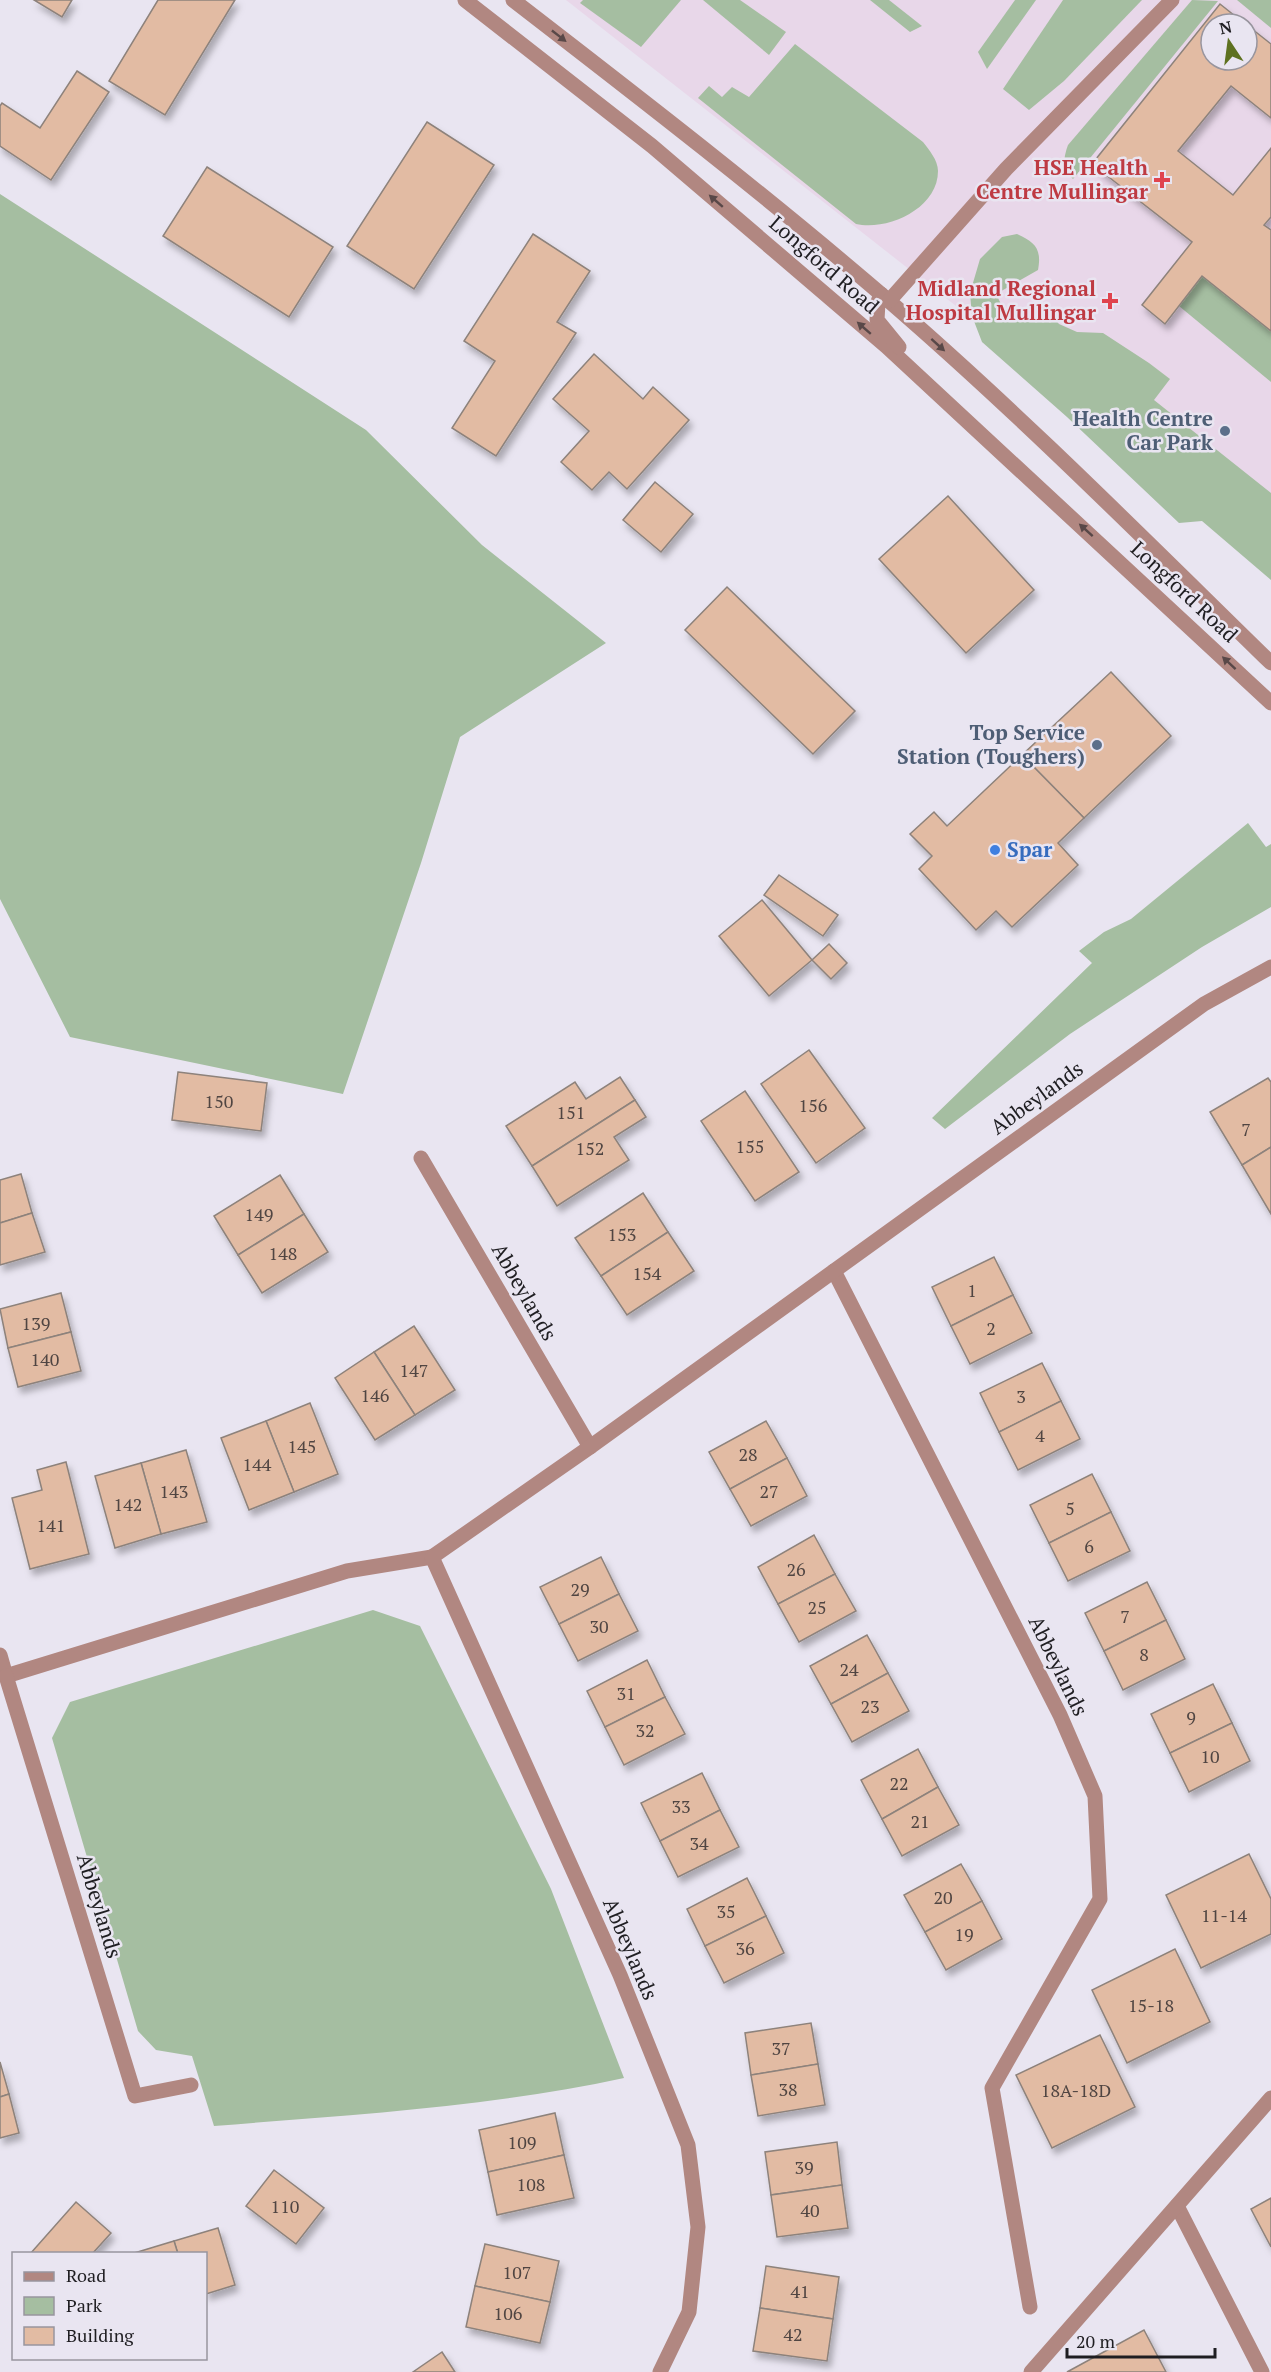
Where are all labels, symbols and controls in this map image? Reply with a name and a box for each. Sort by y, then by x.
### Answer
north arrow [1199,12,1259,72]
text: N [1217,15,1234,39]
one-way arrow [552,29,567,41]
place label: HSE Health Centre Mullingar [976,153,1149,205]
marker: HSE Health Centre Mullingar [1153,171,1171,189]
one-way arrow [708,194,724,207]
street label: Longford Road [764,209,886,320]
place label: Midland Regional Hospital Mullingar [906,274,1096,326]
marker: Midland Regional Hospital Mullingar [1101,292,1119,310]
one-way arrow [857,322,872,335]
one-way arrow [930,338,944,352]
place label: Health Centre Car Park [1073,404,1214,456]
marker: Health Centre Car Park [1218,424,1232,438]
one-way arrow [1078,523,1093,537]
street label: Longford Road [1125,534,1244,648]
one-way arrow [1221,656,1236,670]
place label: Top Service Station (Toughers) [897,718,1085,770]
marker: Top Service Station (Toughers) [1090,738,1104,752]
place label: Spar [1007,835,1052,863]
marker: Spar [988,843,1002,857]
street label: Abbeylands [984,1054,1088,1140]
house number: 150 [205,1089,233,1113]
house number: 156 [799,1093,828,1117]
house number: 151 [557,1100,585,1124]
house number: 7 [1241,1117,1251,1141]
house number: 155 [736,1134,764,1158]
house number: 152 [576,1136,604,1160]
house number: 149 [245,1202,273,1226]
house number: 153 [608,1222,636,1246]
street label: Abbeylands [486,1238,564,1345]
house number: 148 [269,1241,297,1265]
house number: 154 [633,1261,662,1285]
house number: 1 [967,1278,977,1302]
house number: 139 [22,1311,50,1335]
house number: 2 [986,1316,996,1340]
house number: 140 [31,1347,59,1371]
house number: 147 [400,1358,428,1382]
house number: 146 [361,1383,390,1407]
house number: 3 [1016,1384,1026,1408]
house number: 4 [1035,1423,1045,1447]
house number: 145 [288,1434,316,1458]
house number: 28 [738,1442,758,1466]
house number: 144 [243,1452,272,1476]
house number: 143 [160,1479,188,1503]
house number: 27 [759,1479,779,1503]
house number: 142 [114,1492,142,1516]
house number: 5 [1065,1496,1075,1520]
house number: 141 [37,1513,65,1537]
house number: 6 [1084,1534,1094,1558]
house number: 26 [786,1557,806,1581]
house number: 29 [570,1577,590,1601]
house number: 25 [807,1595,827,1619]
house number: 7 [1120,1604,1130,1628]
street label: Abbeylands [1023,1611,1095,1720]
house number: 30 [589,1614,609,1638]
house number: 8 [1139,1642,1149,1666]
house number: 24 [839,1657,859,1681]
house number: 31 [616,1681,636,1705]
house number: 23 [860,1694,880,1718]
house number: 9 [1186,1705,1196,1729]
house number: 32 [635,1718,655,1742]
house number: 10 [1200,1744,1220,1768]
house number: 22 [889,1771,909,1795]
house number: 33 [671,1794,691,1818]
house number: 21 [910,1809,930,1833]
house number: 34 [689,1831,709,1855]
street label: Abbeylands [71,1850,129,1962]
house number: 20 [933,1885,953,1909]
street label: Abbeylands [597,1893,665,2004]
house number: 35 [716,1899,736,1923]
house number: 11-14 [1201,1903,1247,1927]
house number: 19 [954,1922,974,1946]
house number: 36 [735,1936,755,1960]
house number: 15-18 [1128,1993,1174,2017]
house number: 37 [771,2036,791,2060]
house number: 38 [778,2077,798,2101]
house number: 18A-18D [1041,2078,1111,2102]
house number: 109 [508,2130,536,2154]
house number: 39 [794,2155,814,2179]
house number: 108 [517,2172,545,2196]
house number: 110 [271,2194,299,2218]
house number: 40 [800,2198,820,2222]
legend [12,2252,207,2360]
house number: 107 [503,2260,531,2284]
text: Road [66,2263,106,2287]
house number: 41 [790,2279,810,2303]
text: Park [66,2293,103,2317]
house number: 106 [494,2301,523,2325]
scale bar [1067,2321,1216,2359]
house number: 42 [783,2322,803,2346]
text: Building [66,2323,134,2347]
text: 20 m [1076,2329,1116,2353]

